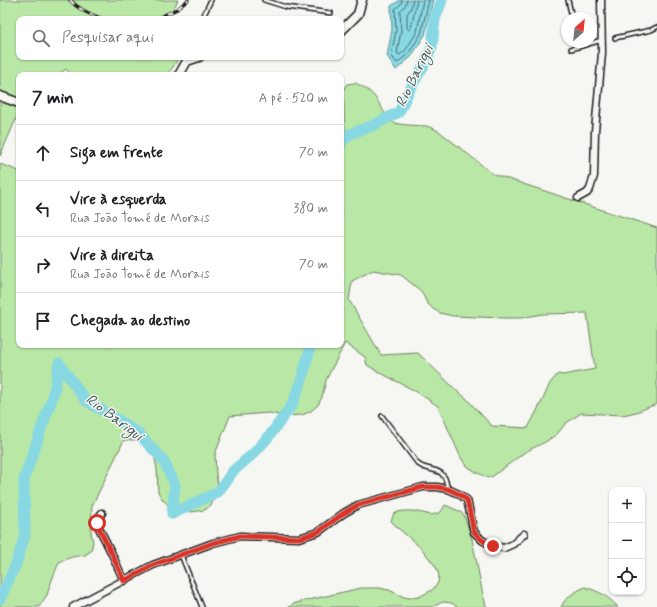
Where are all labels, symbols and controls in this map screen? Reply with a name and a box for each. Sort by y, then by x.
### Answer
north arrow [561,12,597,48]
search box [16,16,344,60]
icon: search [30,27,52,49]
text: Pesquisar aqui [62,28,154,48]
water label: Rio Barigui [391,40,440,111]
text: 7 min [32,87,74,109]
text: A pé · 520 m [259,90,328,107]
icon: ahead [32,142,54,164]
text: Siga em frente [70,143,163,163]
text: 70 m [299,144,328,161]
text: Vire à esquerda [70,190,166,210]
icon: left [32,198,54,220]
text: 380 m [293,200,328,217]
text: Rua João Tomé de Morais [70,210,209,227]
text: Vire à direita [70,246,154,266]
icon: right [32,254,54,276]
text: 70 m [299,256,328,273]
text: Rua João Tomé de Morais [70,266,209,283]
icon: arrive [32,310,54,332]
text: Chegada ao destino [70,311,190,331]
water label: Rio Barigui [81,390,148,448]
map controls [609,487,645,595]
button: + [609,487,645,523]
route start [88,514,106,532]
button: − [609,523,645,559]
route end [484,537,502,555]
button: locate [609,559,645,595]

